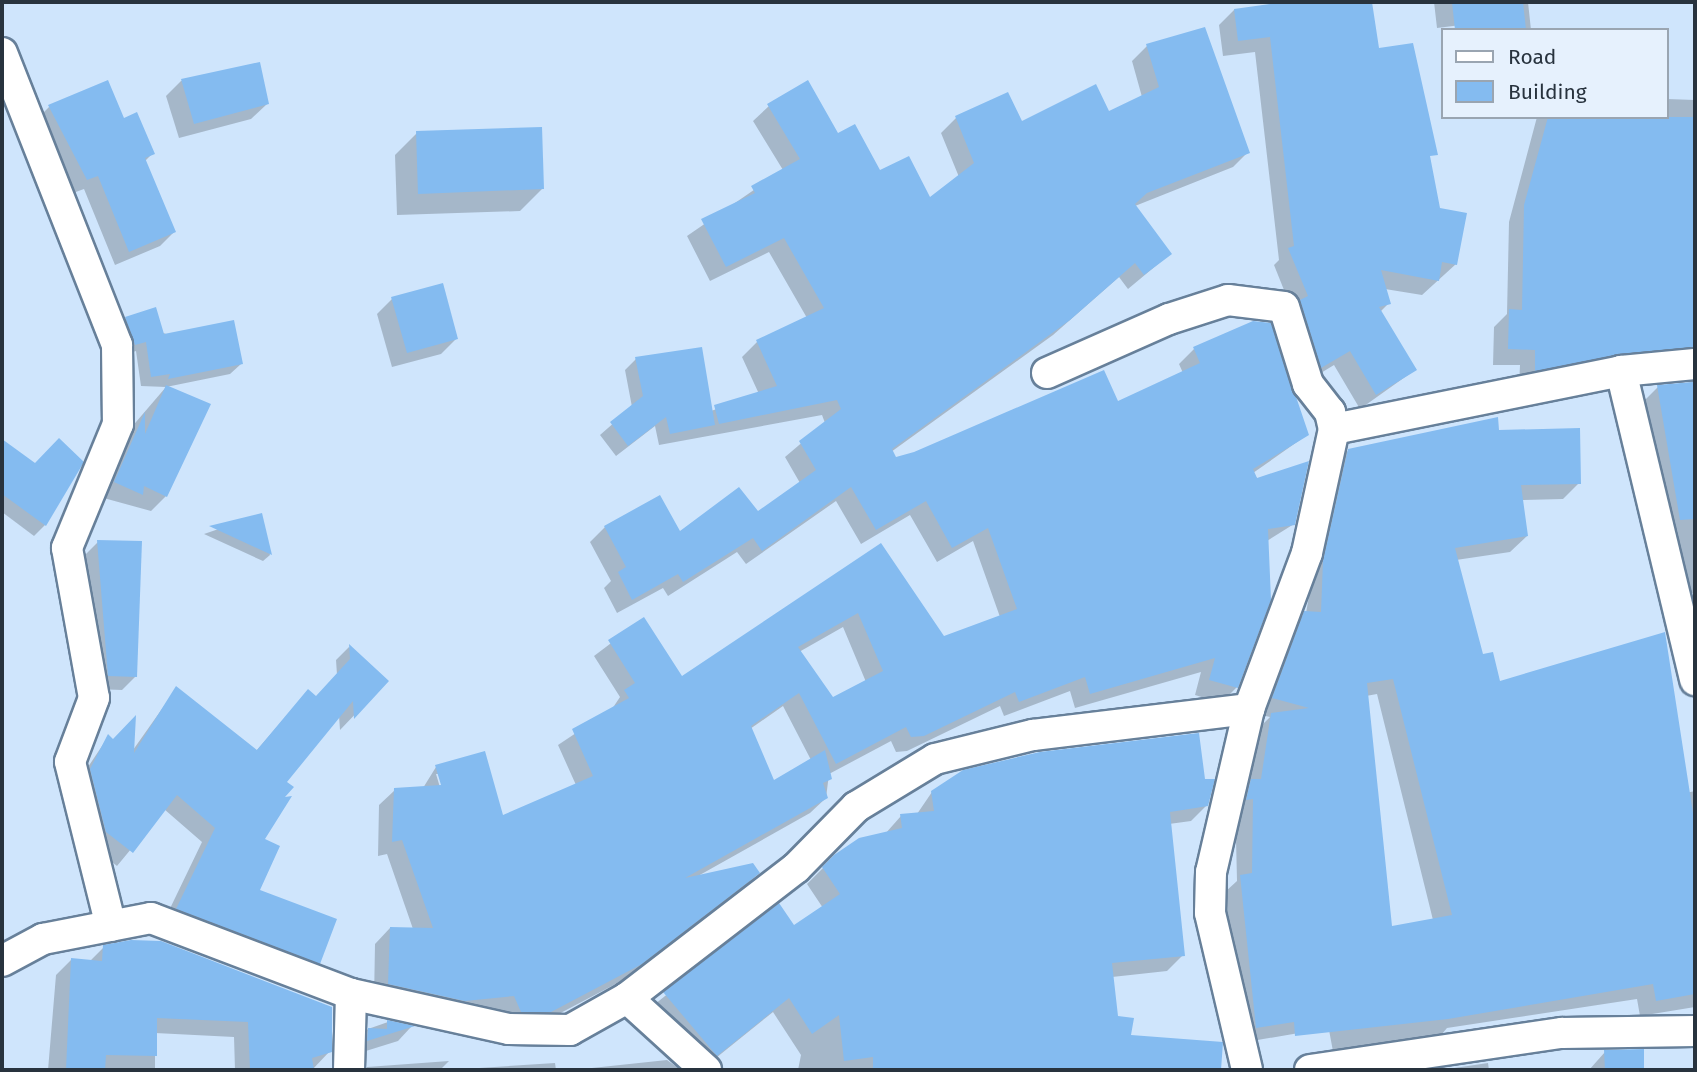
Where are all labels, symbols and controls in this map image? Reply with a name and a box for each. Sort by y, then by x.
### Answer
legend [1442,28,1669,119]
text: Road [1508,44,1556,70]
text: Building [1508,79,1587,105]

